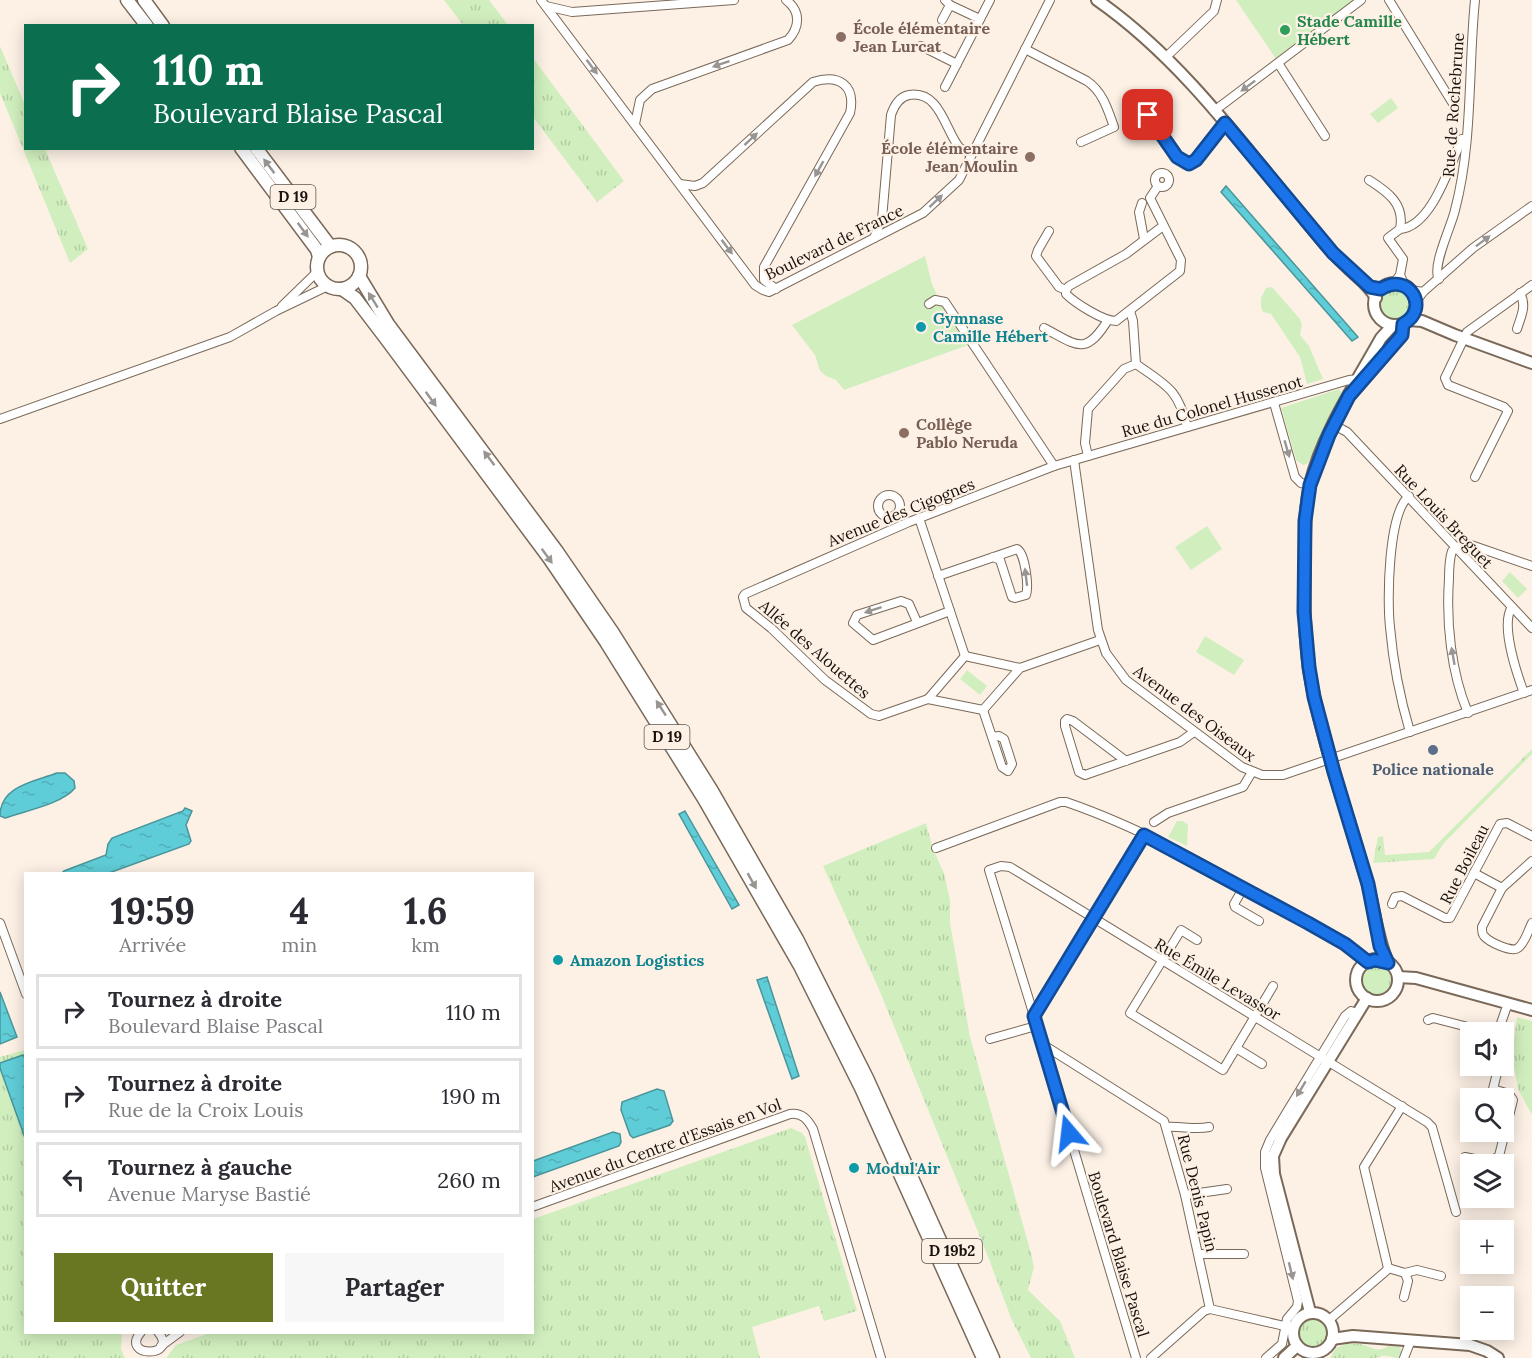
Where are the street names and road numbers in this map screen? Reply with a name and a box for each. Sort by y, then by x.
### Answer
street label: Rue de Rochebrune [1438,32,1468,178]
road number: D 19 [270,185,316,209]
street label: Boulevard de France [762,200,907,284]
street label: Rue du Colonel Hussenot [1119,370,1306,441]
street label: Rue Louis Breguet [1391,460,1498,573]
street label: Avenue des Cigognes [824,473,977,551]
street label: Allée des Alouettes [755,595,875,703]
street label: Avenue des Oiseaux [1129,660,1260,766]
road number: D 19 [644,725,690,749]
street label: Rue Boileau [1435,820,1493,907]
street label: Rue Émile Levassor [1151,933,1285,1025]
street label: Avenue du Centre d'Essais en Vol [545,1094,784,1197]
street label: Rue Denis Papin [1174,1132,1222,1254]
street label: Boulevard Blaise Pascal [1084,1169,1154,1339]
road number: D 19b2 [922,1239,982,1263]

